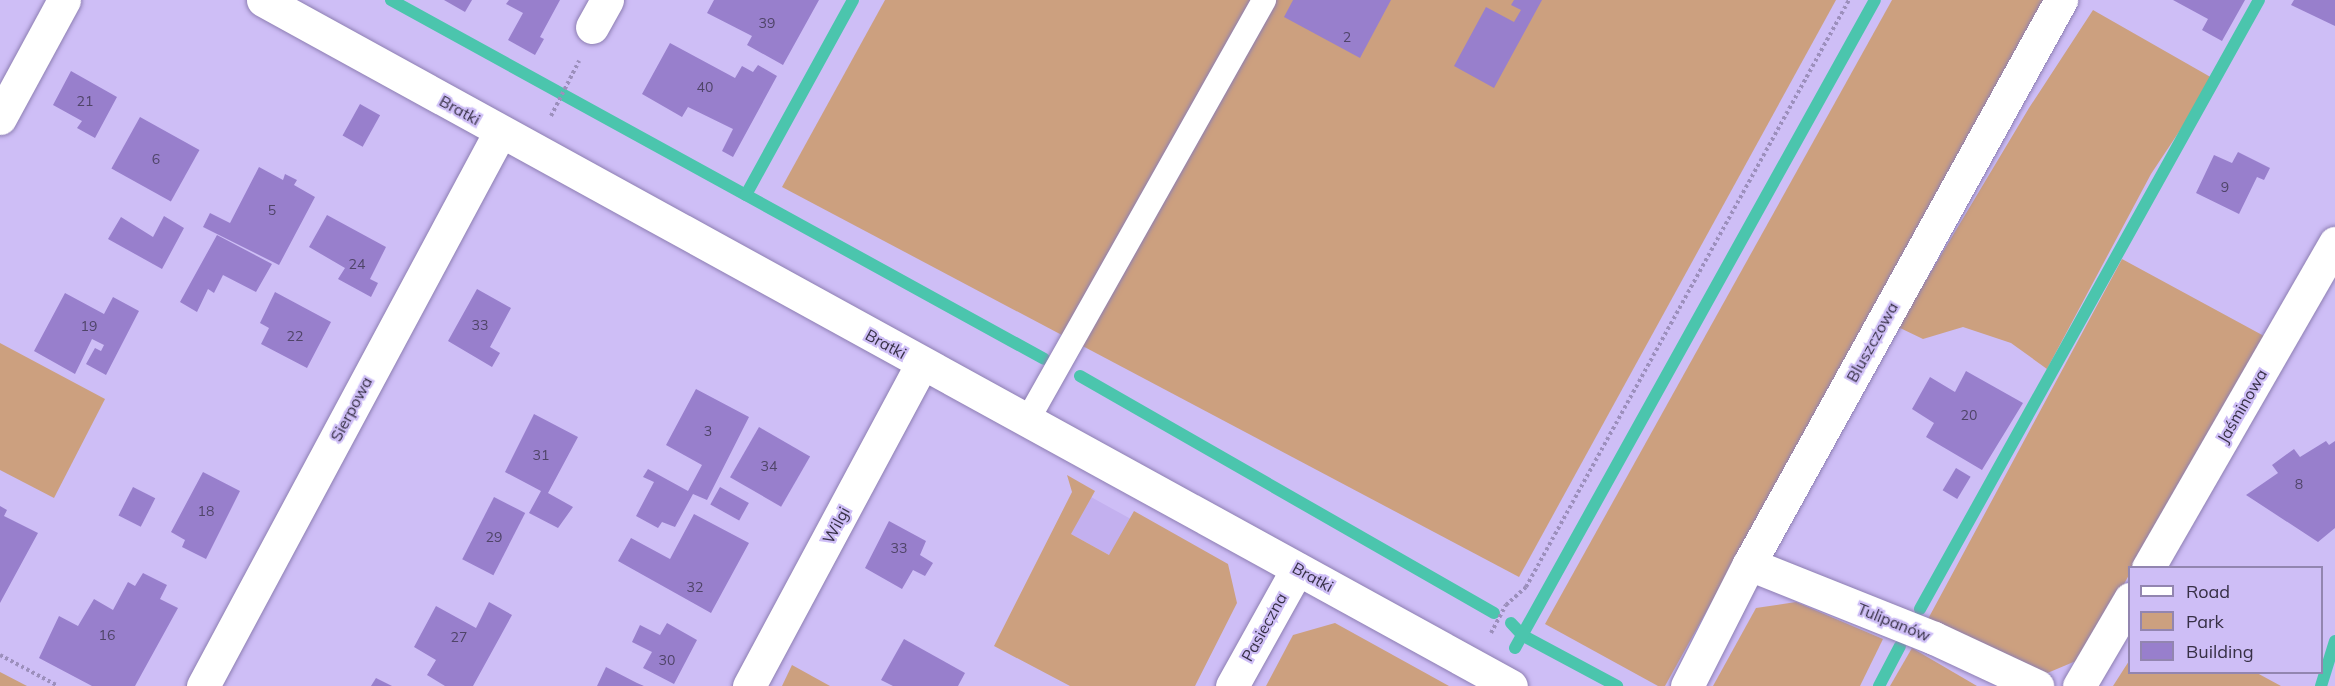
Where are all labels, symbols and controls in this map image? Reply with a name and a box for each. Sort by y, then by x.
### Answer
house number: 39 [759,15,775,31]
house number: 2 [1343,29,1351,45]
house number: 40 [697,79,713,95]
street label: Bratki [436,91,484,129]
house number: 21 [77,93,93,109]
house number: 6 [152,151,160,167]
house number: 9 [2221,179,2229,195]
house number: 5 [268,202,276,218]
house number: 24 [349,256,365,272]
street label: Bluszczowa [1842,299,1902,385]
house number: 33 [472,317,488,333]
house number: 19 [81,318,97,334]
street label: Bratki [862,325,910,363]
house number: 22 [287,328,303,344]
street label: Jaśminowa [2213,366,2271,446]
street label: Sierpowa [326,373,376,445]
house number: 20 [1961,407,1977,423]
house number: 3 [704,423,712,439]
house number: 31 [533,447,549,463]
house number: 34 [761,458,777,474]
house number: 8 [2295,476,2303,492]
house number: 18 [198,503,214,519]
street label: Wilgi [818,503,854,547]
house number: 29 [486,529,502,545]
house number: 33 [891,540,907,556]
street label: Bratki [1289,558,1337,596]
legend [2128,566,2323,674]
house number: 32 [687,579,703,595]
text: Road [2186,580,2230,603]
street label: Pasieczna [1237,589,1291,665]
street label: Tulipanów [1855,599,1933,645]
text: Park [2186,610,2224,633]
house number: 16 [99,627,115,643]
house number: 27 [451,629,467,645]
text: Building [2186,640,2254,663]
house number: 30 [659,652,675,668]

